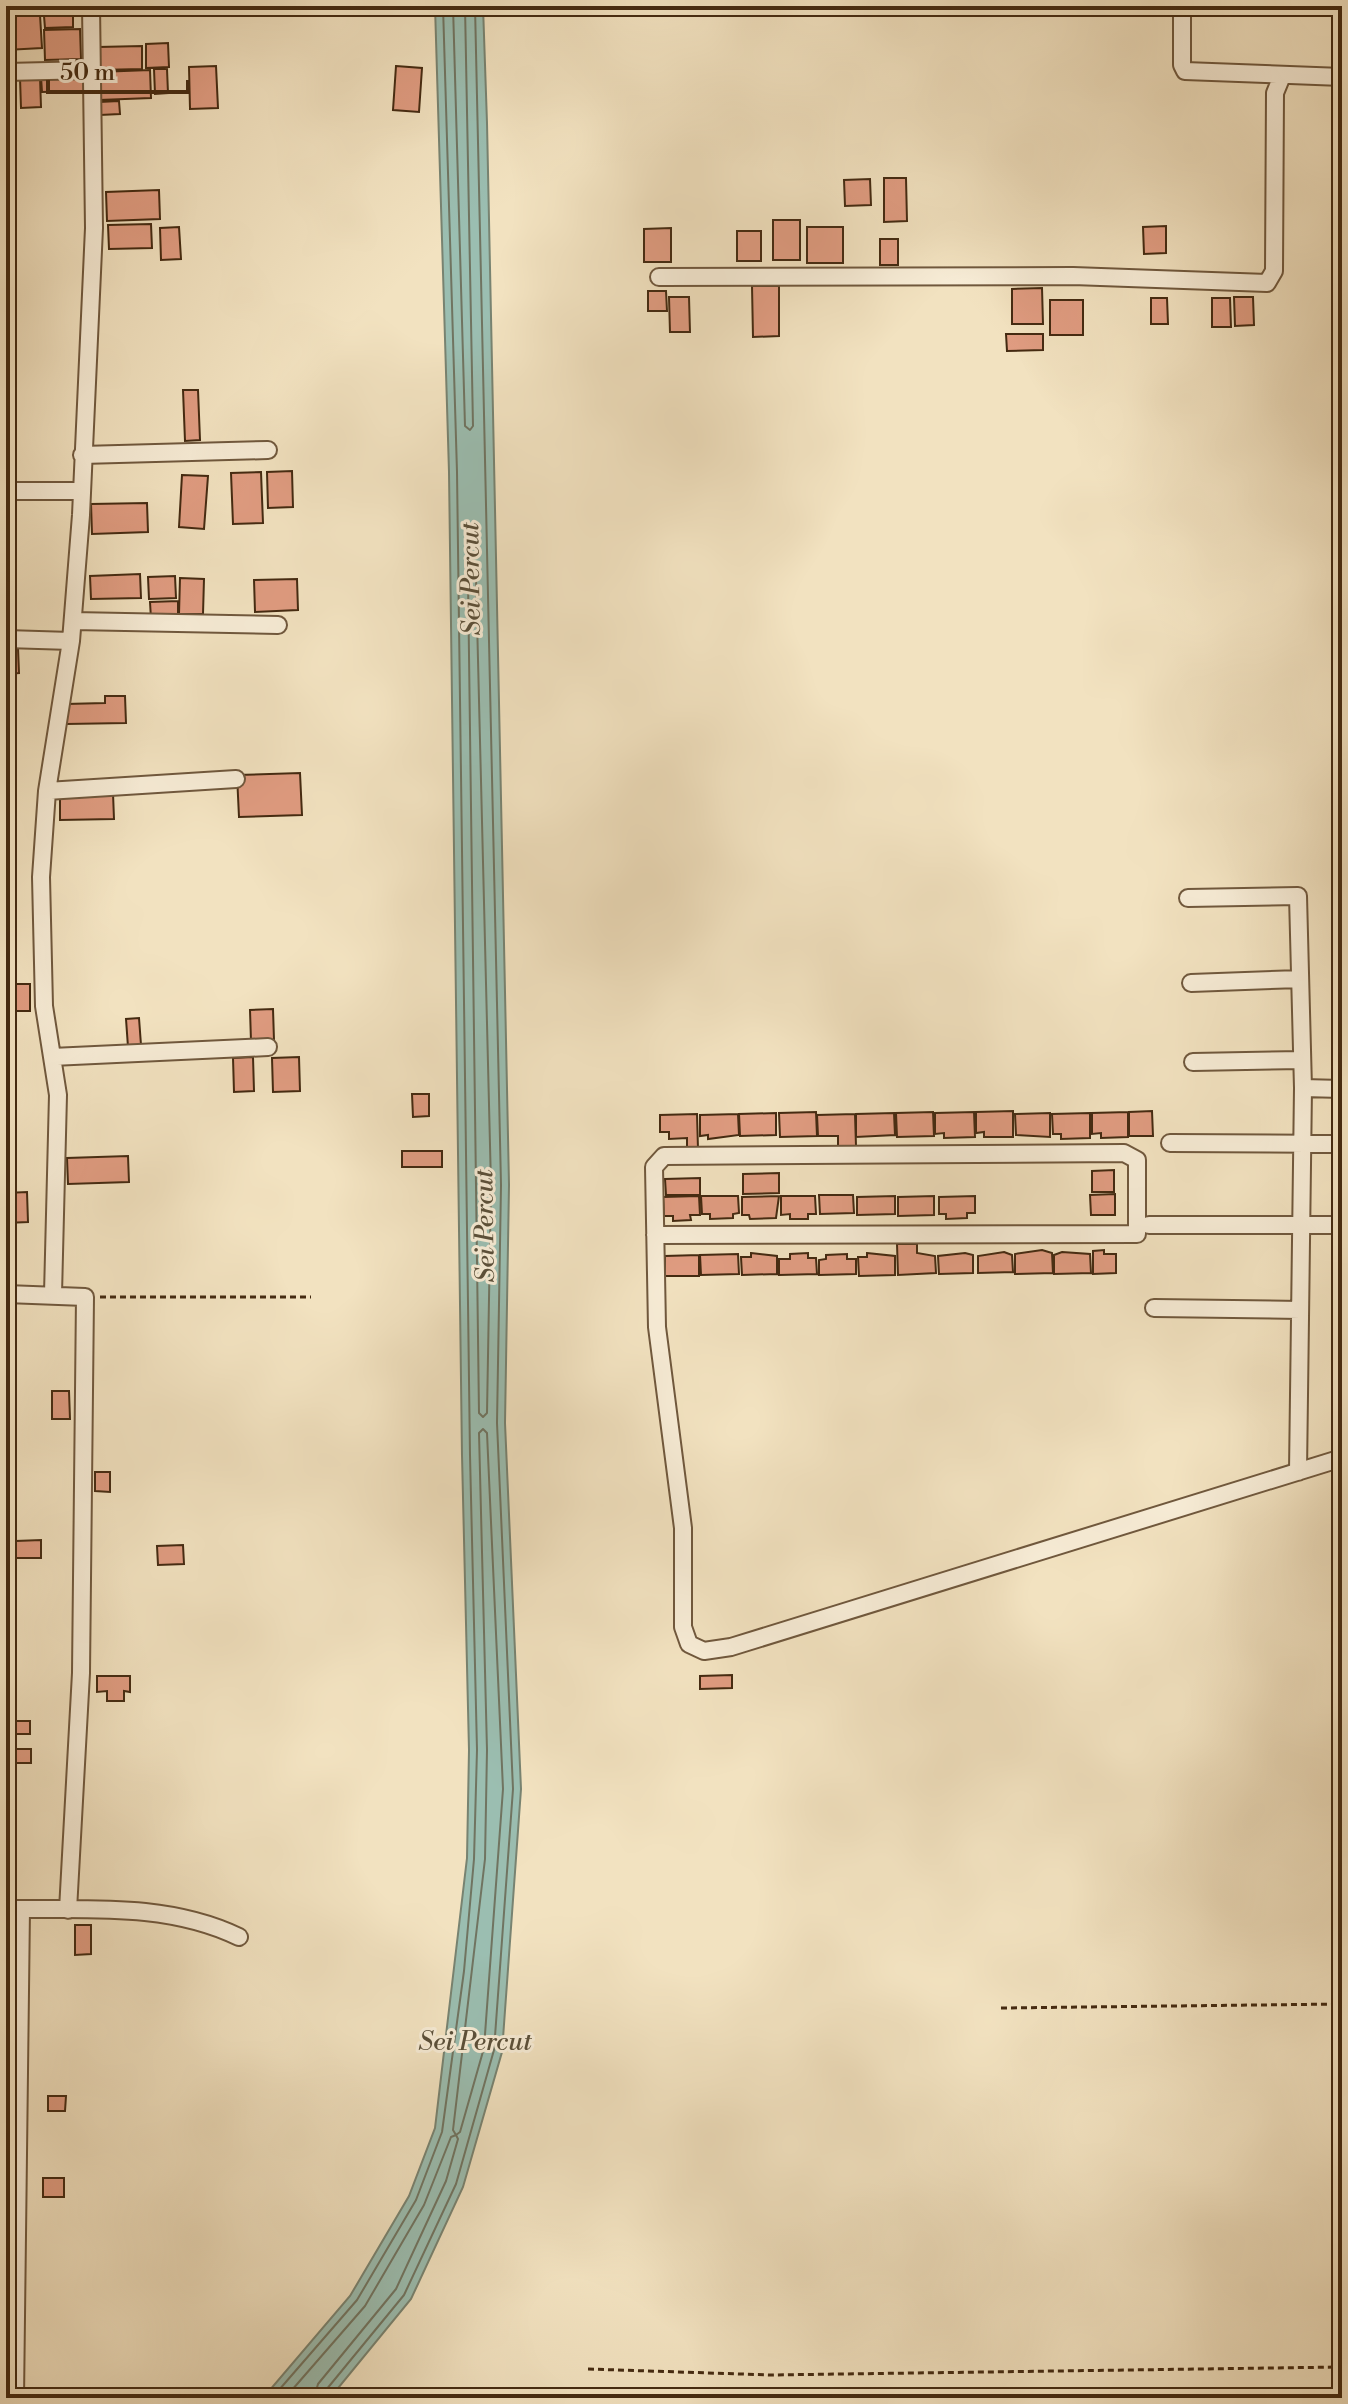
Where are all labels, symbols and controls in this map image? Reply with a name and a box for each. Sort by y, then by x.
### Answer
scale bar [48,44,188,94]
text: 50 m [60,58,115,88]
water label: Sei Percut [454,522,488,636]
water label: Sei Percut [468,1169,502,1283]
water label: Sei Percut [418,2026,532,2058]

